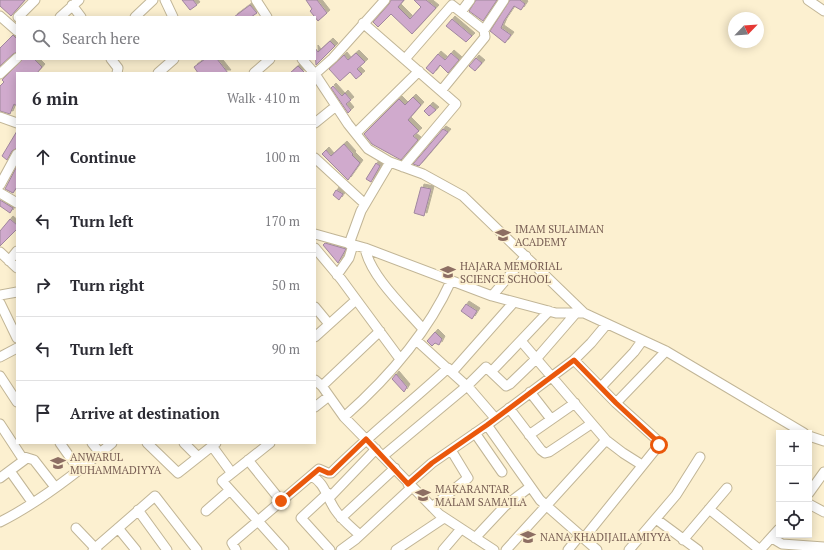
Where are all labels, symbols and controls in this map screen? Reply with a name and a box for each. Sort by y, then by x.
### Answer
north arrow [728,12,764,48]
search box [16,16,316,60]
icon: search [30,27,52,49]
text: Search here [62,28,140,48]
text: 6 min [32,87,79,110]
text: Walk · 410 m [227,89,300,107]
icon: ahead [32,146,54,168]
text: Continue [70,147,136,167]
text: 100 m [265,148,300,166]
icon: left [32,210,54,232]
text: Turn left [70,211,134,231]
text: 170 m [265,212,300,230]
place label: IMAM SULAIMAN ACADEMY [515,222,604,249]
school or university icon: IMAM SULAIMAN ACADEMY [494,226,512,244]
place label: HAJARA MEMORIAL SCIENCE SCHOOL [460,259,562,286]
school or university icon: HAJARA MEMORIAL SCIENCE SCHOOL [439,263,457,281]
icon: right [32,274,54,296]
text: Turn right [70,275,145,295]
text: 50 m [272,276,300,294]
icon: left [32,338,54,360]
text: Turn left [70,339,134,359]
text: 90 m [272,340,300,358]
icon: arrive [32,402,54,424]
text: Arrive at destination [70,403,220,423]
map controls [776,430,812,538]
button: + [776,430,812,466]
route start [650,436,668,454]
place label: ANWARUL MUHAMMADIYYA [70,450,162,477]
school or university icon: ANWARUL MUHAMMADIYYA [49,454,67,472]
button: − [776,466,812,502]
place label: MAKARANTAR MALAM SAMA'ILA [435,482,527,509]
school or university icon: MAKARANTAR MALAM SAMA'ILA [414,486,432,504]
route end [272,492,290,510]
button: locate [776,502,812,538]
school or university icon: NANA KHADIJAILAMIYYA [519,528,537,546]
place label: NANA KHADIJAILAMIYYA [540,530,671,544]

